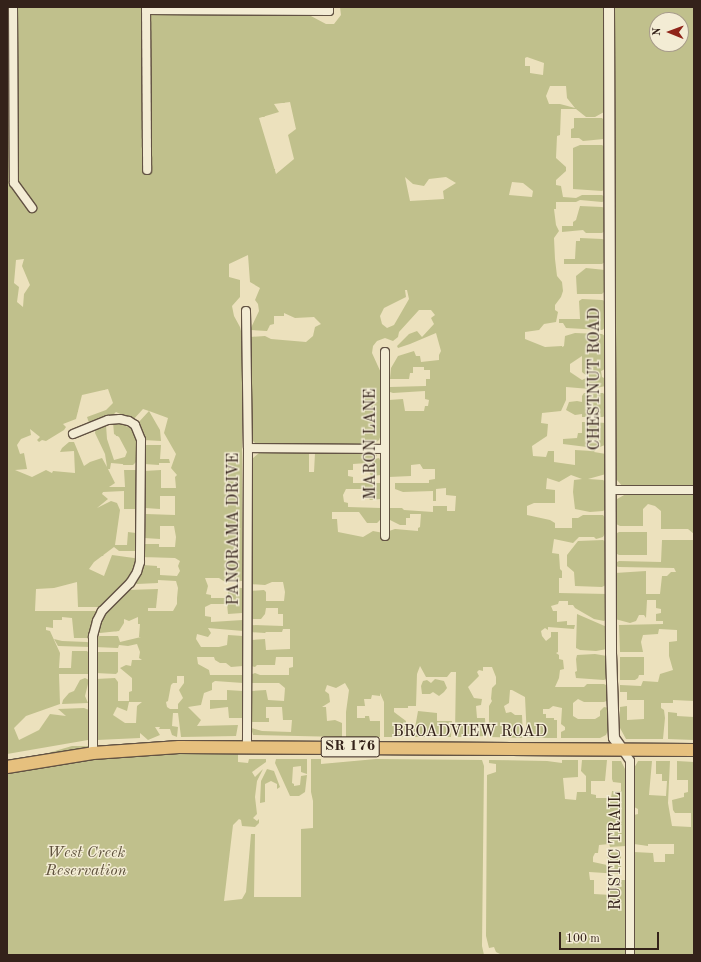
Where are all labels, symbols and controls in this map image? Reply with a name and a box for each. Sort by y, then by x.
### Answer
north arrow [649,12,689,52]
text: N [652,28,663,36]
street label: CHESTNUT ROAD [585,308,605,450]
street label: MARON LANE [361,388,381,500]
street label: PANORAMA DRIVE [224,453,244,605]
street label: BROADVIEW ROAD [393,722,547,742]
road number: SR 176 [320,734,380,760]
street label: RUSTIC TRAIL [606,792,626,910]
park label: West Creek Reservation [45,843,127,881]
scale bar [561,924,661,950]
text: 100 m [566,933,600,945]

